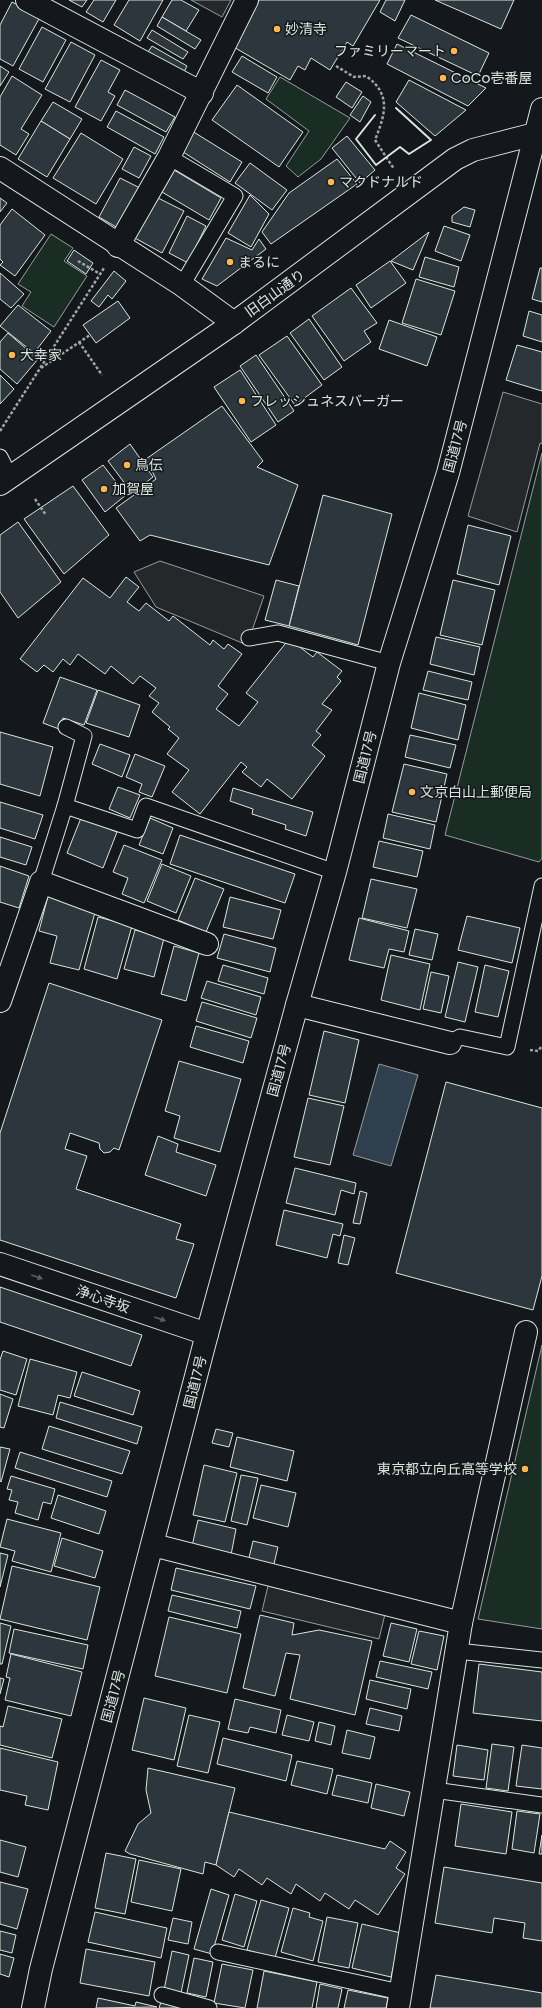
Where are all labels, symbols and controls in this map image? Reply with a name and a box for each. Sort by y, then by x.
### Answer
place label: 妙清寺 [285,19,327,39]
marker: 妙清寺 [272,24,282,34]
place label: ファミリーマート [334,41,446,61]
marker: ファミリーマート [449,46,459,56]
place label: CoCo壱番屋 [451,68,533,88]
marker: CoCo壱番屋 [438,73,448,83]
place label: マクドナルド [339,172,423,192]
marker: マクドナルド [326,177,336,187]
place label: まるに [238,252,280,272]
marker: まるに [225,257,235,267]
street label: 旧白山通り [241,264,309,322]
place label: 大幸家 [20,345,62,365]
marker: 大幸家 [7,350,17,360]
place label: フレッシュネスバーガー [250,391,404,411]
marker: フレッシュネスバーガー [237,396,247,406]
street label: 国道17号 [438,417,472,475]
place label: 鳥伝 [135,455,163,475]
marker: 鳥伝 [122,460,132,470]
place label: 加賀屋 [112,479,154,499]
marker: 加賀屋 [99,484,109,494]
street label: 国道17号 [349,728,381,786]
place label: 文京白山上郵便局 [420,782,532,802]
marker: 文京白山上郵便局 [407,787,417,797]
street label: 国道17号 [262,1041,296,1099]
one-way arrow [31,1274,43,1280]
street label: 浄心寺坂 [73,1280,133,1318]
one-way arrow [154,1316,166,1322]
street label: 国道17号 [179,1353,211,1411]
place label: 東京都立向丘高等学校 [377,1459,517,1479]
marker: 東京都立向丘高等学校 [520,1464,530,1474]
street label: 国道17号 [96,1667,130,1725]

